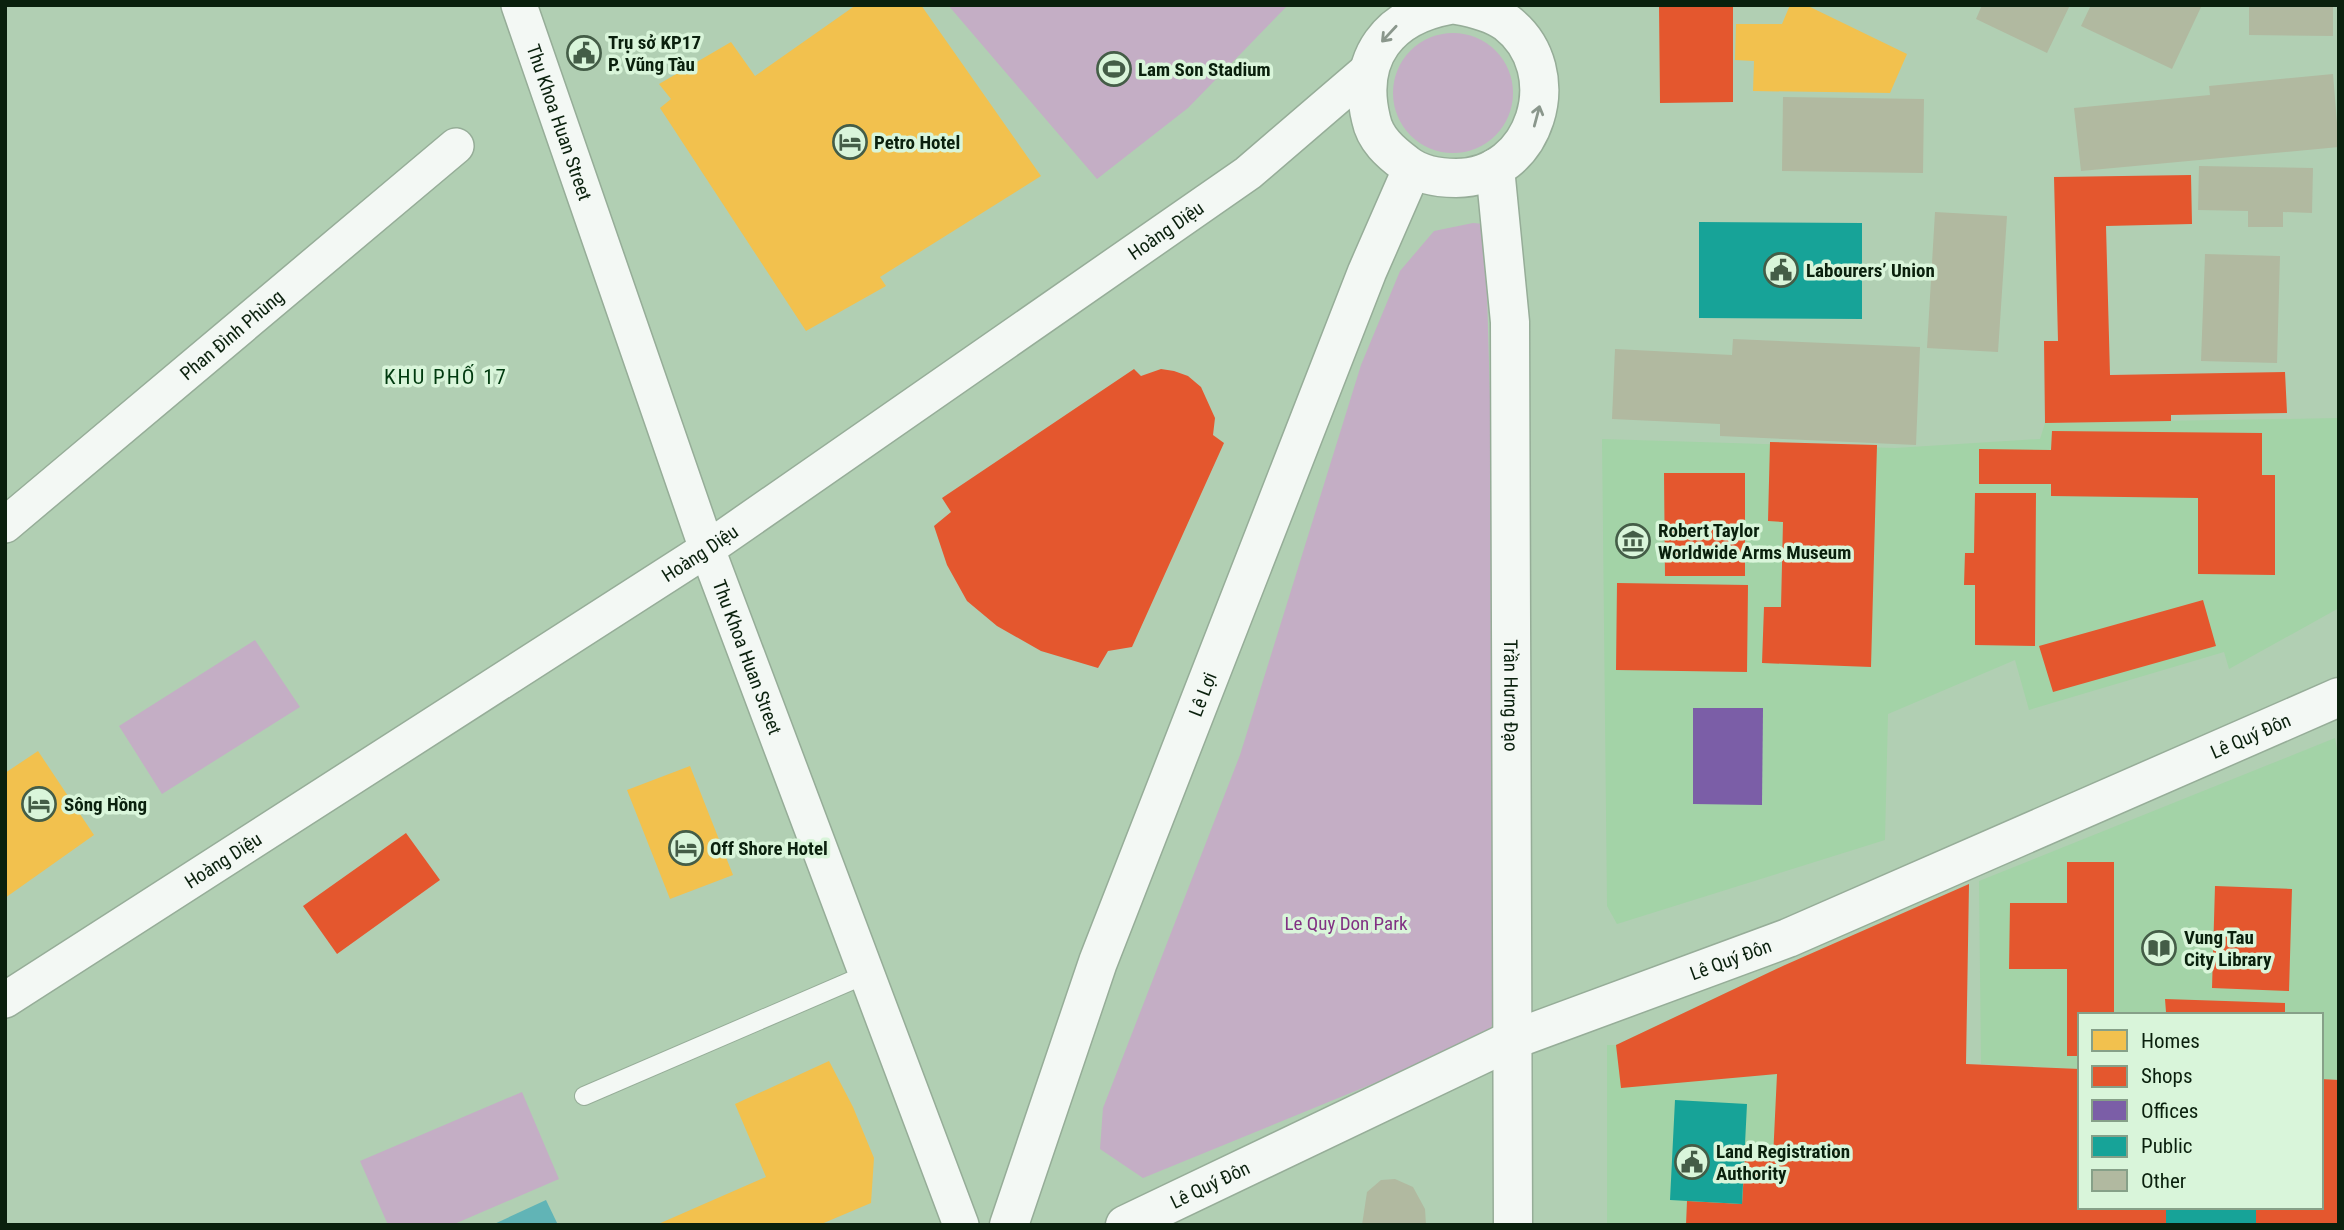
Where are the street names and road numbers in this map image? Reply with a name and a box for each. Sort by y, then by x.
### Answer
street label: Thu Khoa Huan Street [522,41,597,203]
street label: Hoàng Diệu [1124,196,1208,264]
street label: Phan Đình Phùng [175,285,288,385]
street label: Hoàng Diệu [657,520,742,587]
street label: Thu Khoa Huan Street [708,577,787,738]
street label: Trần Hưng Đạo [1500,639,1523,751]
street label: Lê Lợi [1183,669,1221,720]
street label: Lê Quý Đôn [2207,708,2294,763]
street label: Hoàng Diệu [180,827,266,893]
street label: Lê Quý Đôn [1687,934,1775,985]
street label: Lê Quý Đôn [1166,1156,1253,1213]

